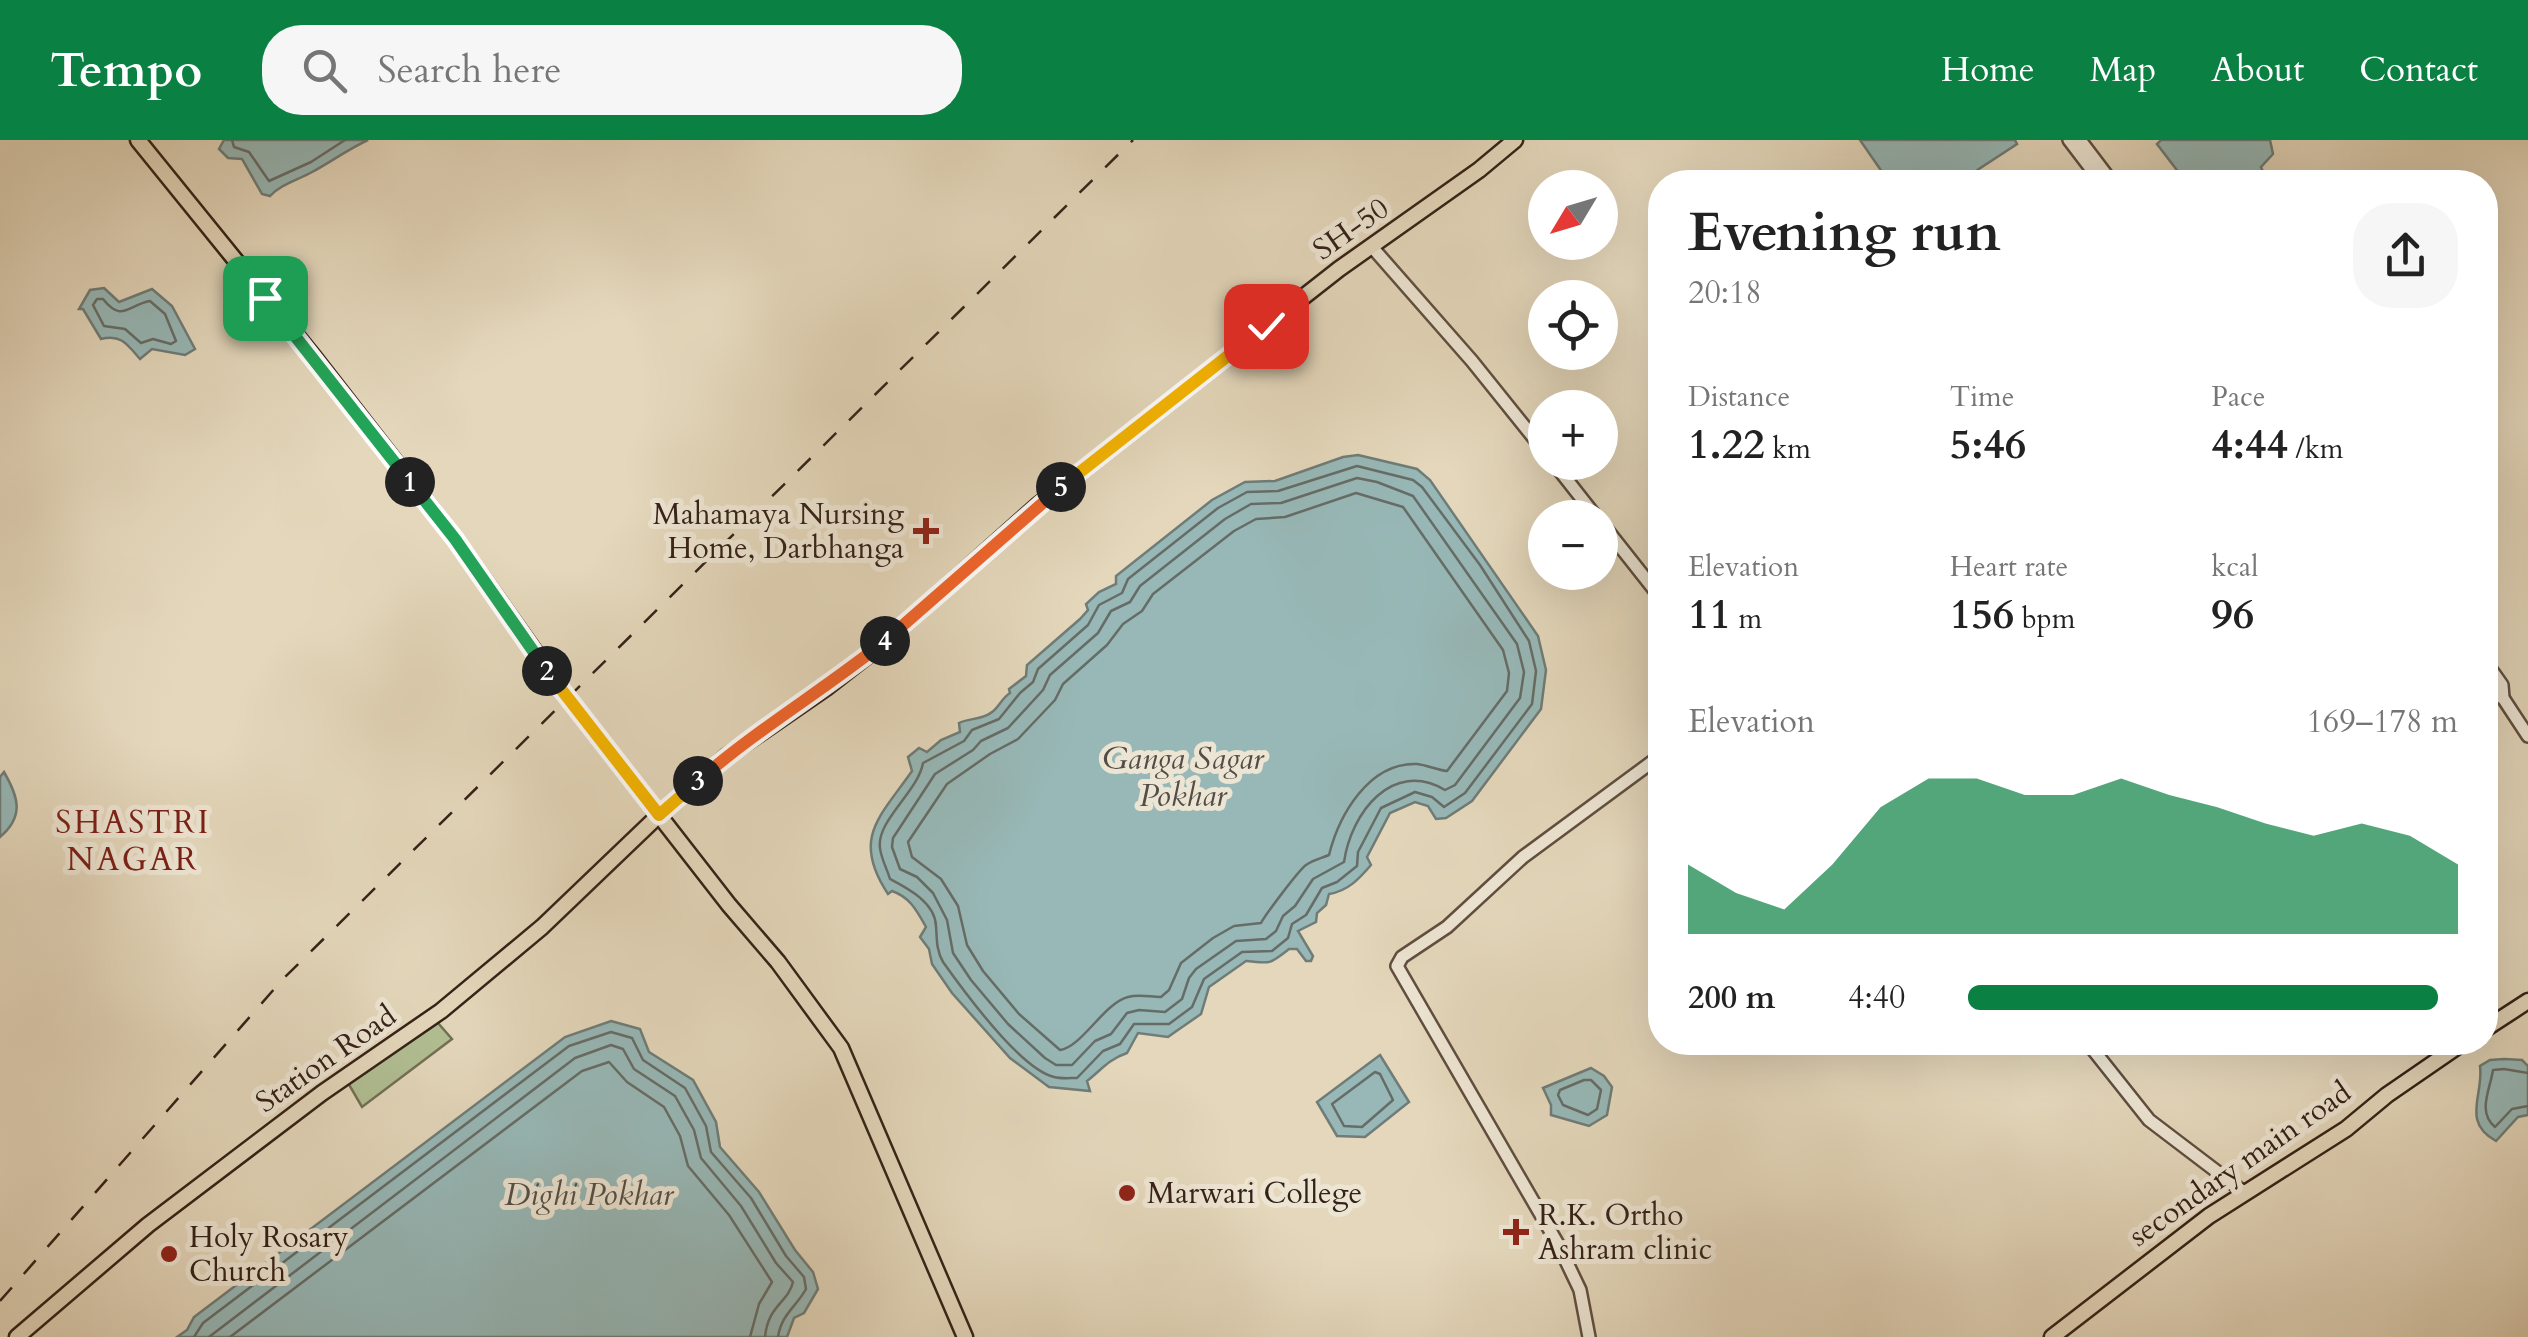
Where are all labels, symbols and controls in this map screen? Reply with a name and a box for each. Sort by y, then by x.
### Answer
search box [262,25,962,115]
text: Tempo [50,38,202,103]
icon: search [297,43,352,98]
text: Search here [377,44,562,96]
text: Home [1941,46,2035,94]
text: Map [2090,46,2156,94]
text: About [2211,46,2304,94]
text: Contact [2359,46,2478,94]
north arrow [1528,170,1618,260]
map controls [1528,170,1618,590]
street label: SH-50 [1305,188,1397,270]
text: Evening run [1688,196,2001,270]
button: share [2353,203,2458,308]
pin [223,256,308,341]
icon: arrive [238,271,293,326]
text: 20:18 [1688,271,1762,315]
button: locate [1528,280,1618,370]
pin [1224,284,1309,369]
icon: check [1239,299,1294,354]
text: Distance [1688,378,1790,416]
text: Time [1950,378,2014,416]
text: Pace [2211,378,2265,416]
button: + [1528,390,1618,480]
text: 1.22 [1688,416,1765,473]
text: 5:46 [1950,416,2026,473]
text: 4:44 [2211,416,2288,473]
text: km [1765,430,1811,468]
text: /km [2288,430,2343,468]
pin: 1 [385,457,435,507]
pin: 5 [1036,462,1086,512]
text: 1 [403,463,417,501]
text: 5 [1054,468,1068,506]
place label: Mahamaya Nursing Home, Darbhanga [653,494,904,569]
button: − [1528,500,1618,590]
marker: Mahamaya Nursing Home, Darbhanga [913,518,939,544]
text: Elevation [1688,548,1799,586]
text: Heart rate [1950,548,2068,586]
text: kcal [2211,548,2258,586]
text: 11 [1688,586,1731,643]
text: 156 [1950,586,2014,643]
text: 96 [2211,586,2254,643]
text: m [1731,600,1762,638]
text: bpm [2014,600,2075,638]
pin: 4 [860,616,910,666]
text: 4 [878,622,892,660]
pin: 2 [522,646,572,696]
text: 2 [540,652,554,690]
text: Elevation [1688,700,1815,744]
text: 169–178 m [2306,700,2458,744]
water label: Ganga Sagar Pokhar [1102,737,1265,818]
pin: 3 [673,756,723,806]
text: 3 [691,762,705,800]
district label: SHASTRI NAGAR [55,801,211,882]
text: 200 m [1688,976,1775,1020]
text: 4:40 [1848,976,1905,1020]
street label: Station Road [248,996,404,1122]
street label: secondary main road [2121,1072,2359,1256]
water label: Dighi Pokhar [505,1173,675,1217]
place label: Marwari College [1147,1173,1362,1214]
marker: Marwari College [1116,1182,1138,1204]
place label: R.K. Ortho Ashram clinic [1538,1195,1712,1270]
place label: Holy Rosary Church [189,1217,349,1292]
marker: R.K. Ortho Ashram clinic [1503,1219,1529,1245]
marker: Holy Rosary Church [158,1243,180,1265]

